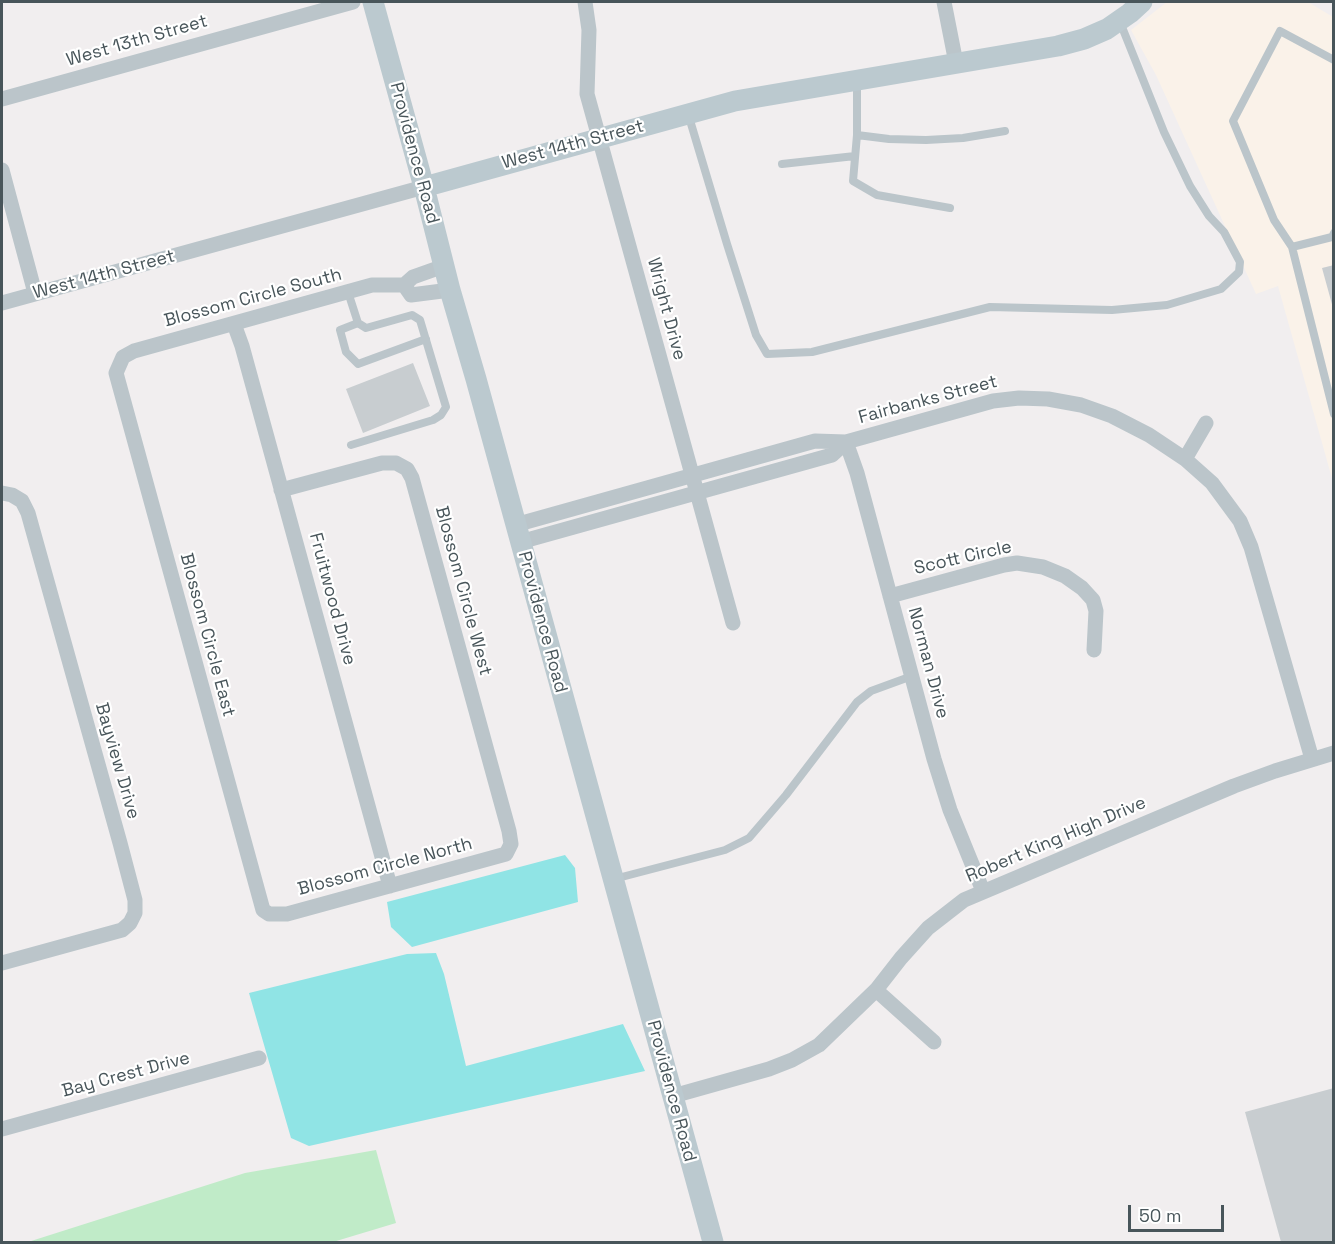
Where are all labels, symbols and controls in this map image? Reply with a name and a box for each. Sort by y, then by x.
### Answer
street label: West 13th Street [64,11,210,71]
street label: Providence Road [385,80,443,226]
street label: West 14th Street [500,116,646,174]
street label: West 14th Street [31,246,177,304]
street label: Wright Drive [642,255,690,363]
street label: Blossom Circle South [162,264,344,332]
street label: Fairbanks Street [856,371,1000,429]
street label: Blossom Circle West [430,504,496,678]
street label: Fruitwood Drive [304,531,360,667]
street label: Scott Circle [912,536,1014,580]
street label: Providence Road [513,549,571,695]
street label: Blossom Circle East [175,551,239,719]
street label: Norman Drive [903,605,953,721]
street label: Bayview Drive [90,700,144,822]
street label: Robert King High Drive [963,792,1149,888]
street label: Blossom Circle North [295,833,475,901]
street label: Providence Road [642,1018,700,1164]
street label: Bay Crest Drive [60,1048,192,1102]
scale bar [1131,1193,1227,1231]
text: 50 m [1139,1204,1181,1227]

